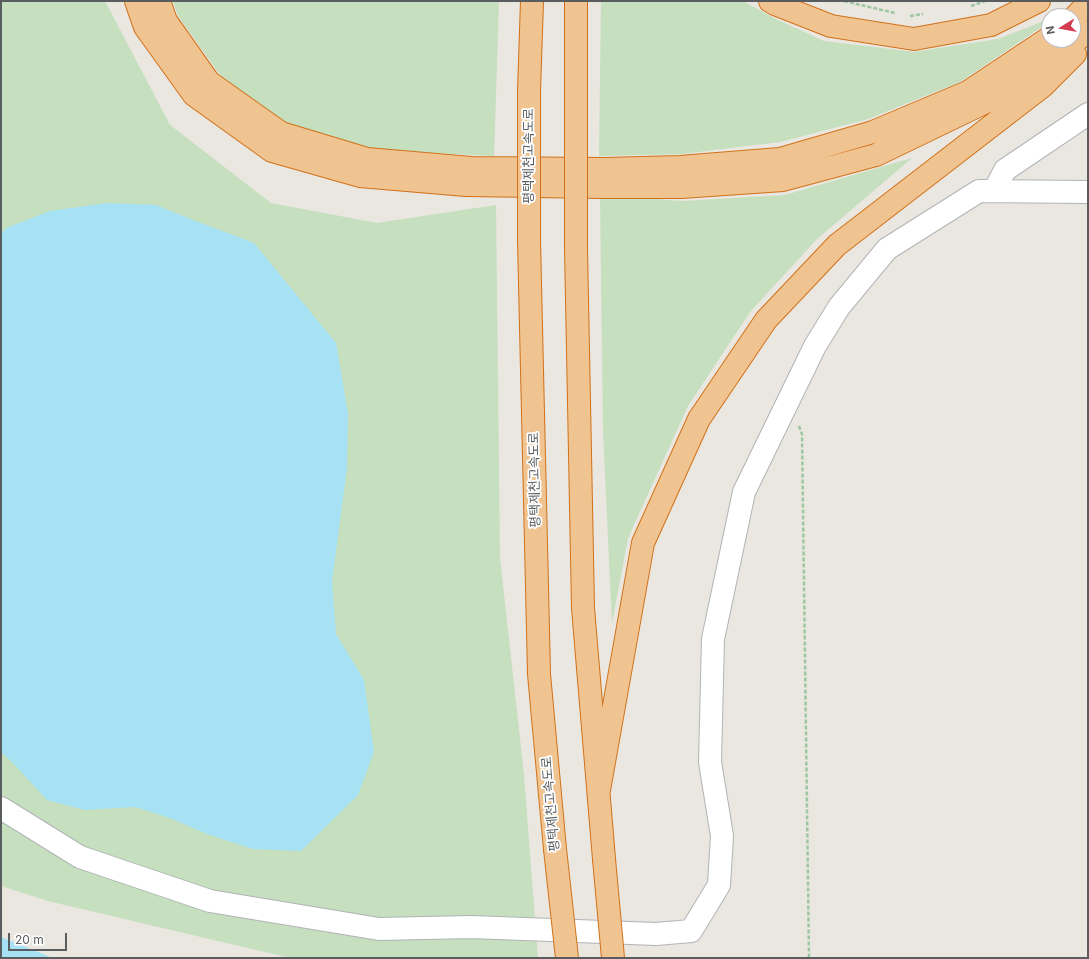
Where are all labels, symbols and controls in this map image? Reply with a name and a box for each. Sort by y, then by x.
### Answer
north arrow [1041,8,1081,48]
text: N [1043,25,1058,36]
street label: 평택제천고속도로 [521,108,537,204]
street label: 평택제천고속도로 [526,432,544,528]
street label: 평택제천고속도로 [539,756,563,852]
scale bar [10,925,69,951]
text: 20 m [15,932,44,947]

